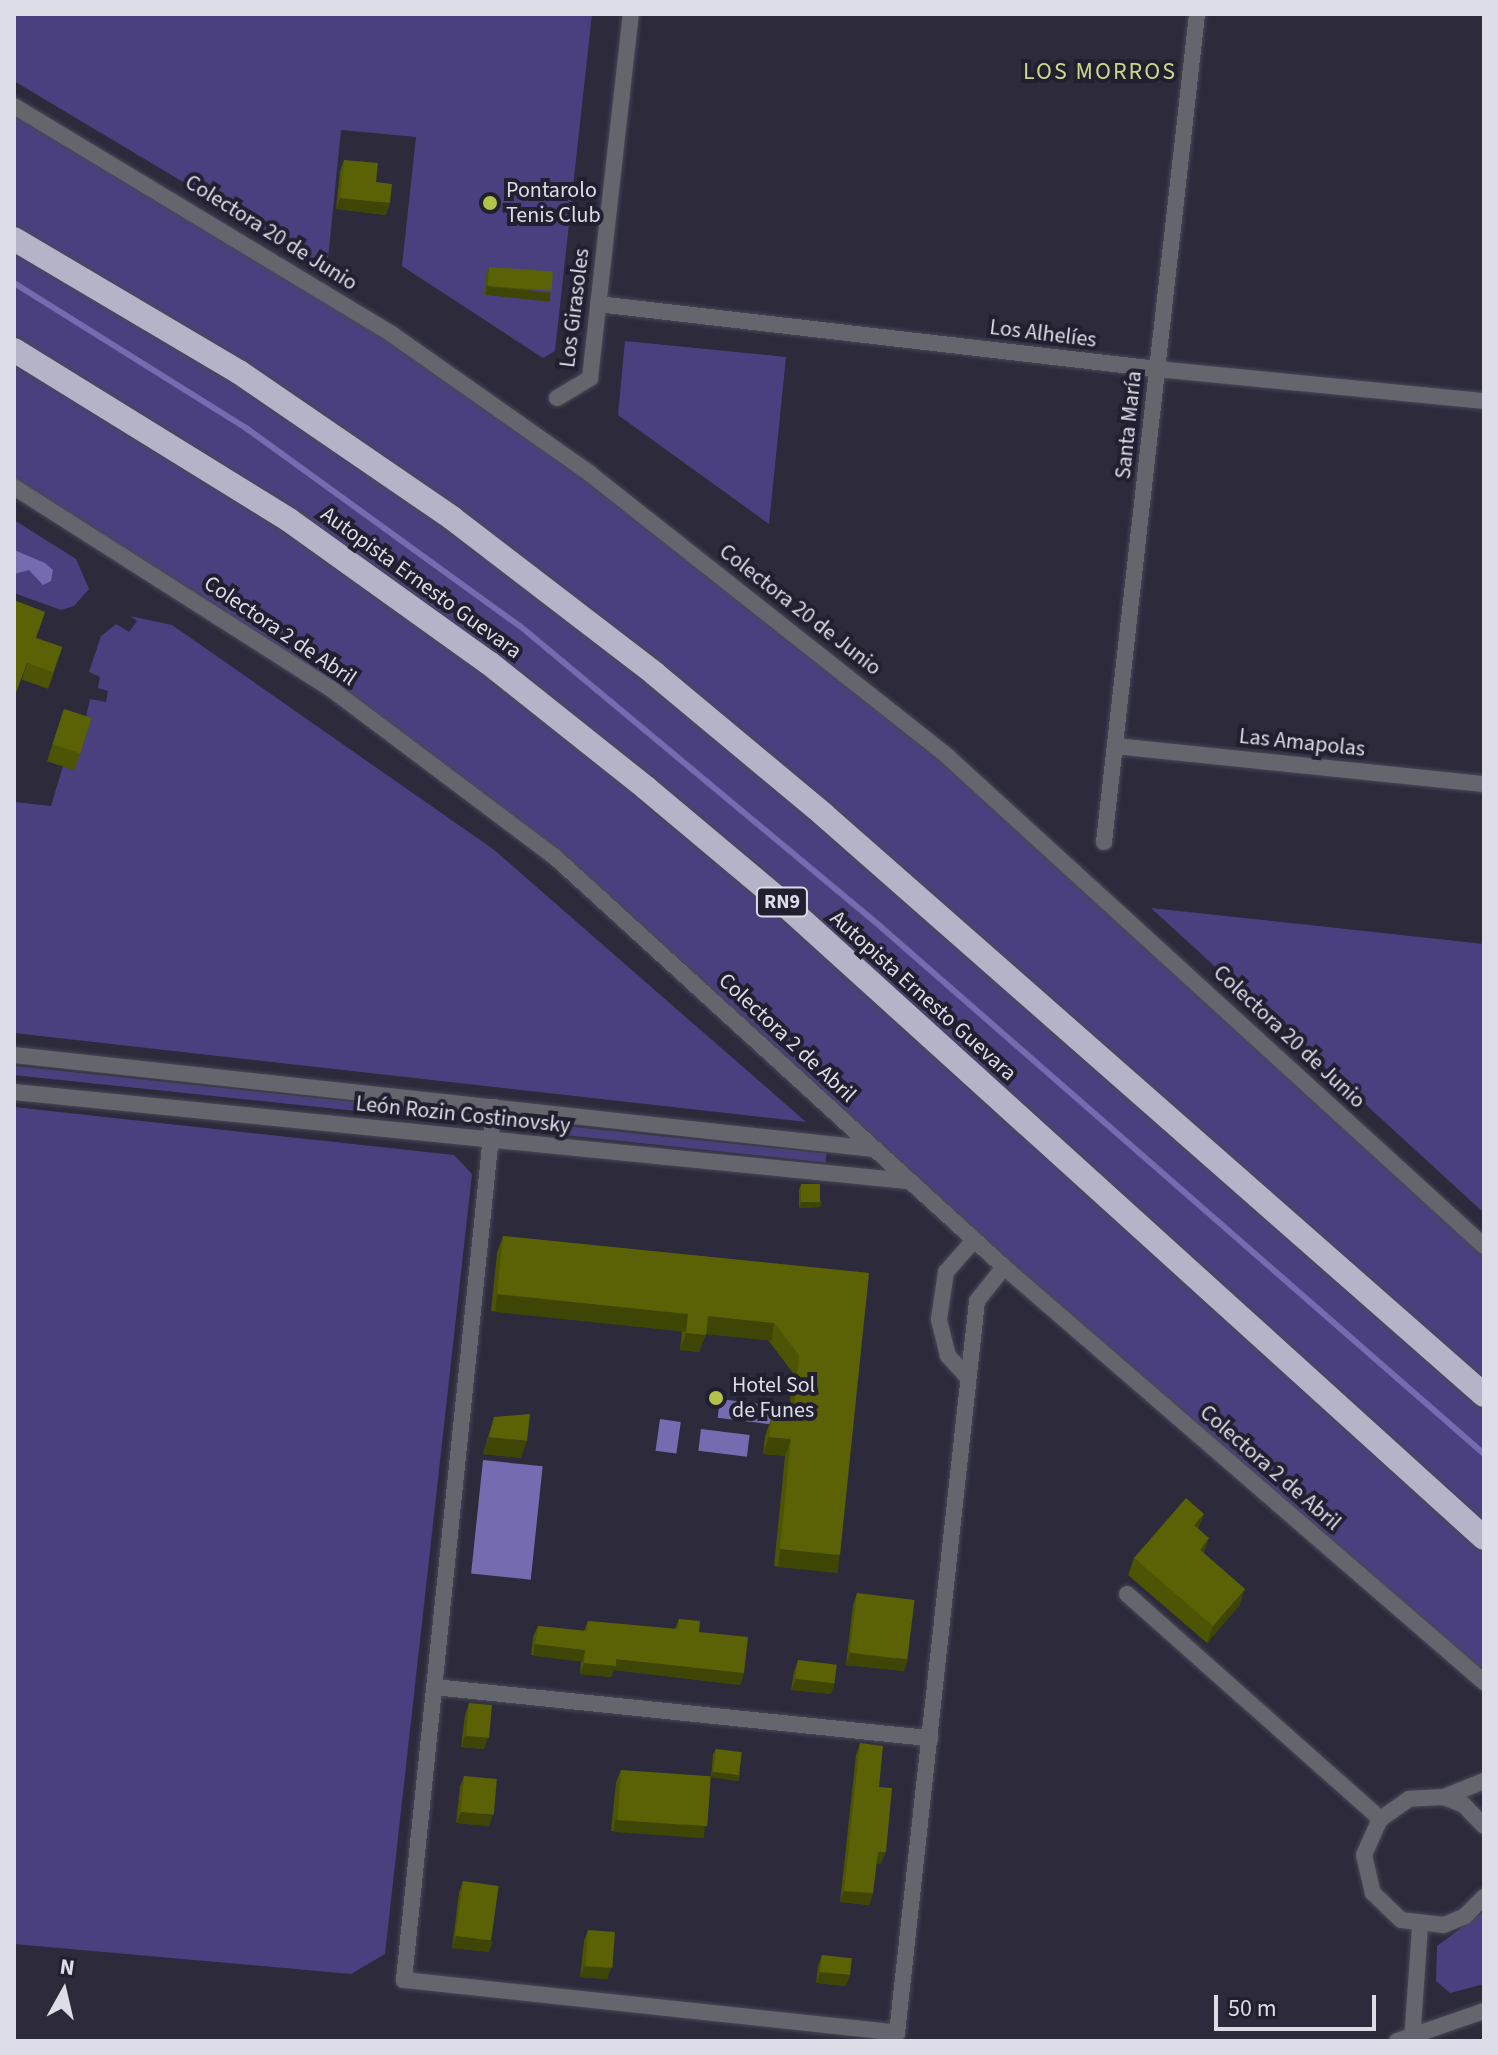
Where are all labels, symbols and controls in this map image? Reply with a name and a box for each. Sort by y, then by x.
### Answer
district label: LOS MORROS [1023,58,1177,86]
street label: Colectora 20 de Junio [180,169,362,297]
place label: Pontarolo Tenis Club [506,177,601,228]
marker: Pontarolo Tenis Club [481,194,499,212]
street label: Los Girasoles [555,247,595,369]
street label: Los Alhelíes [988,314,1098,354]
street label: Santa María [1110,370,1148,480]
street label: Autopista Ernesto Guevara [315,501,527,665]
street label: Colectora 20 de Junio [714,539,886,681]
street label: Colectora 2 de Abril [199,570,361,692]
street label: Las Amapolas [1238,723,1366,763]
road number: RN9 [754,886,810,918]
street label: Autopista Ernesto Guevara [824,905,1022,1087]
street label: Colectora 20 de Junio [1208,960,1370,1114]
street label: Colectora 2 de Abril [713,968,861,1108]
street label: León Rozin Costinovsky [354,1091,572,1139]
place label: Hotel Sol de Funes [732,1372,815,1424]
marker: Hotel Sol de Funes [707,1389,725,1407]
street label: Colectora 2 de Abril [1194,1400,1346,1536]
text: N [58,1950,77,1984]
north arrow [24,1951,104,2031]
scale bar [1218,1979,1380,2029]
text: 50 m [1228,1991,1277,2026]

